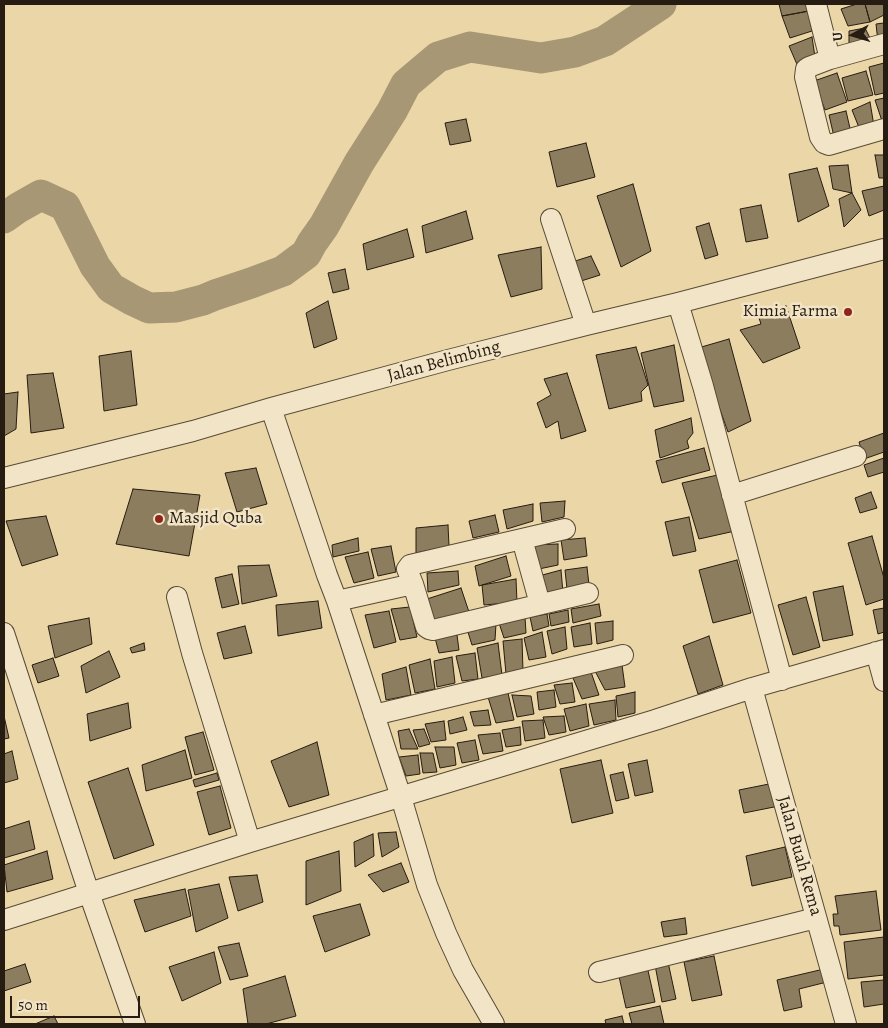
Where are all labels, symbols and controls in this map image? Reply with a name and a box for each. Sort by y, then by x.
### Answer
north arrow [828,10,878,60]
text: U [828,31,848,42]
place label: Kimia Farma [743,301,838,323]
marker: Kimia Farma [842,306,854,318]
street label: Jalan Belimbing [385,337,503,387]
place label: Masjid Quba [169,508,262,530]
marker: Masjid Quba [153,513,165,525]
street label: Jalan Buah Rema [772,793,826,919]
scale bar [12,986,142,1018]
text: 50 m [18,995,48,1015]

